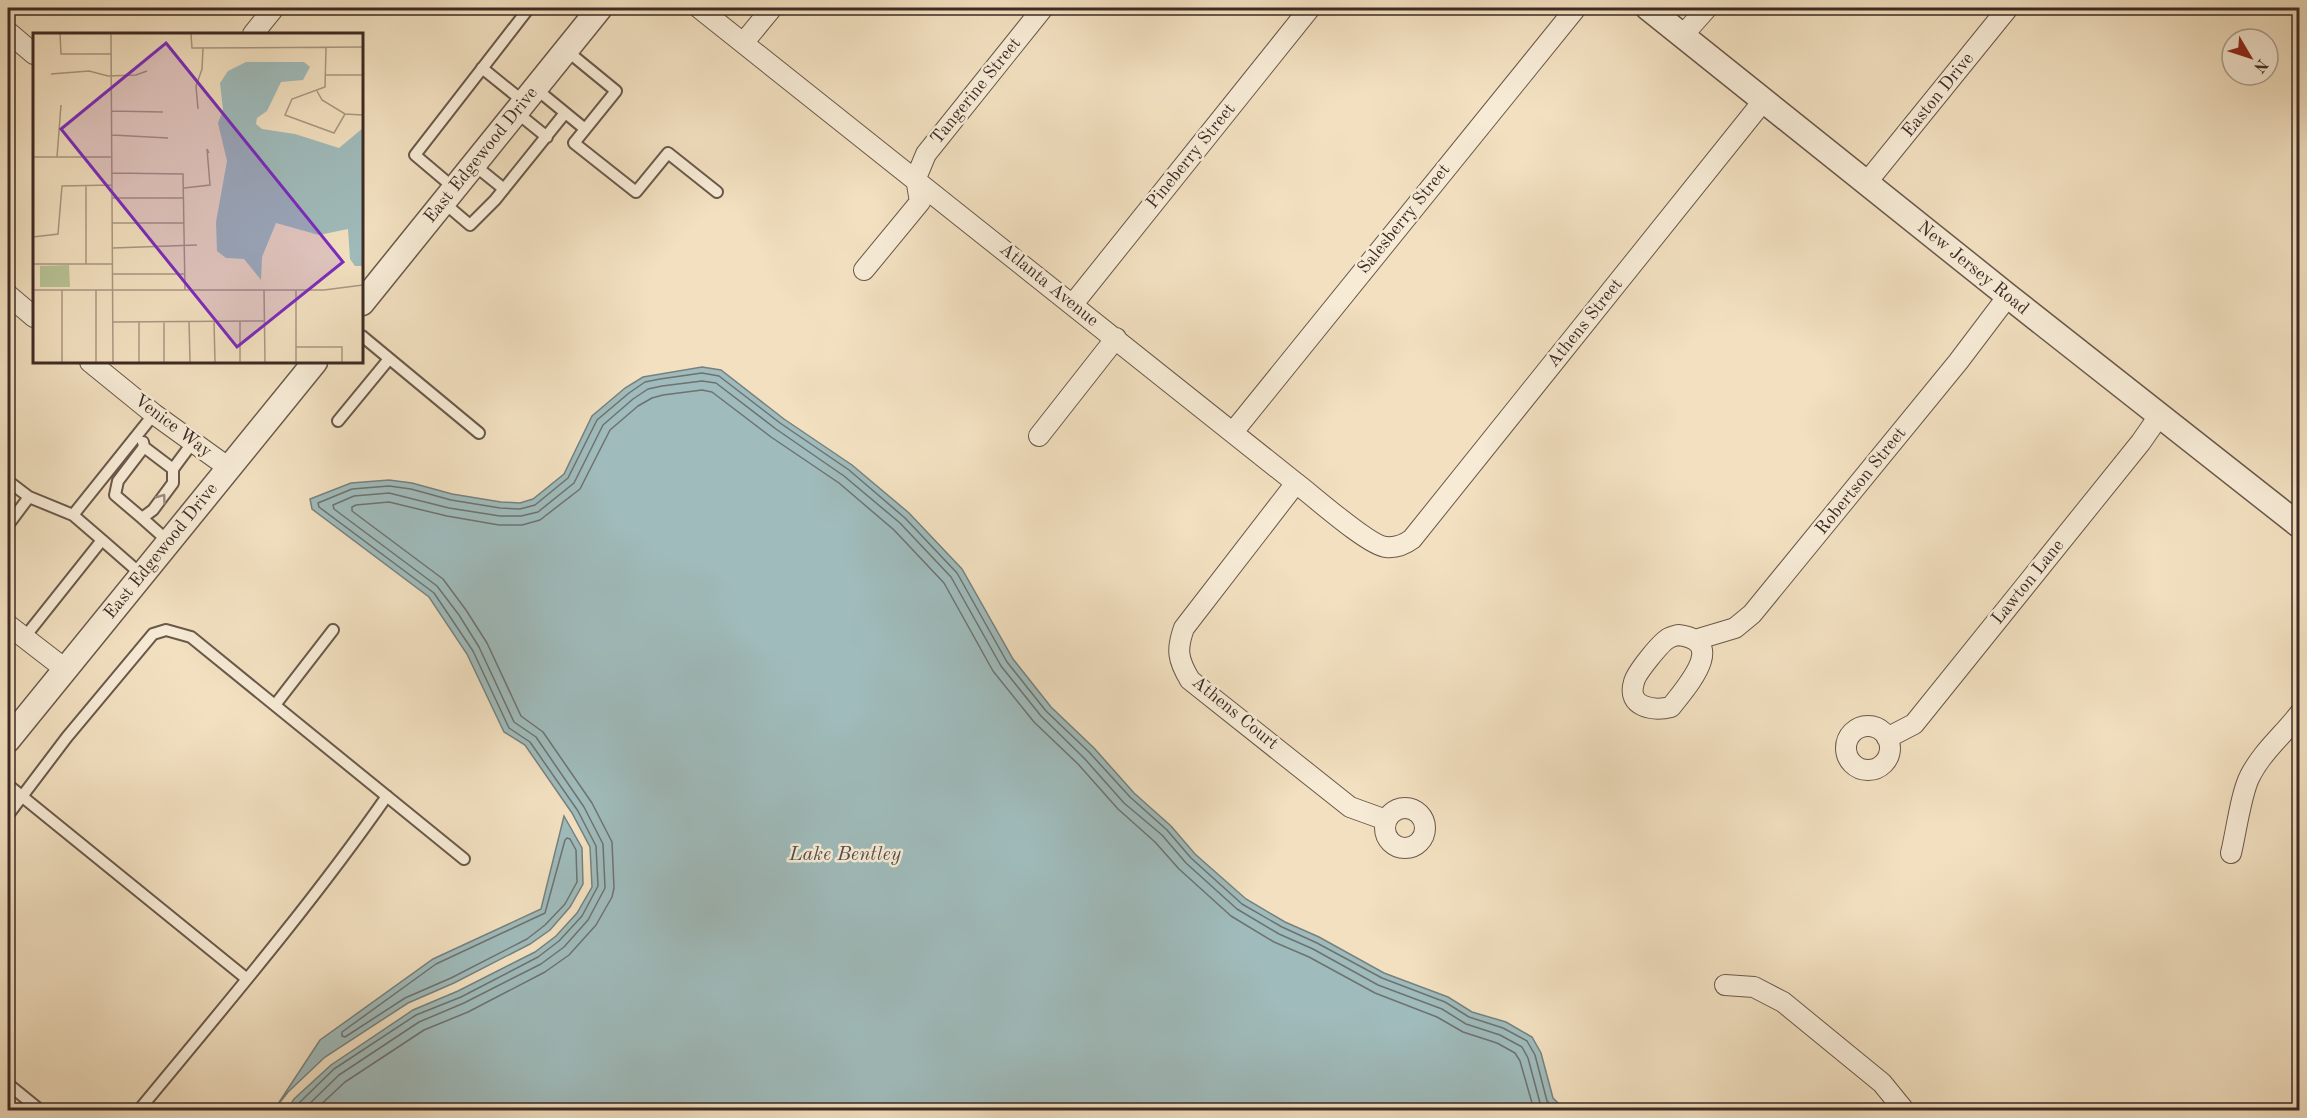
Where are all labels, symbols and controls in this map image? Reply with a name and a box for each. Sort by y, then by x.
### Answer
north arrow [2220,27,2280,87]
inset map [33,33,363,363]
street label: Tangerine Street [928,34,1024,148]
street label: Easton Drive [1899,50,1977,140]
text: N [2250,55,2270,76]
street label: East Edgewood Drive [421,84,541,226]
street label: Pineberry Street [1143,100,1239,212]
street label: Salesberry Street [1354,161,1454,277]
street label: New Jersey Road [1914,218,2032,318]
street label: Atlanta Avenue [996,240,1102,330]
street label: Athens Street [1544,275,1626,371]
street label: Venice Way [131,391,216,461]
street label: Robertson Street [1812,424,1910,538]
street label: East Edgewood Drive [101,480,221,622]
one-way arrow [155,493,166,504]
street label: Lawton Lane [1988,536,2068,628]
street label: Athens Court [1189,673,1281,753]
water label: Lake Bentley [788,845,902,865]

